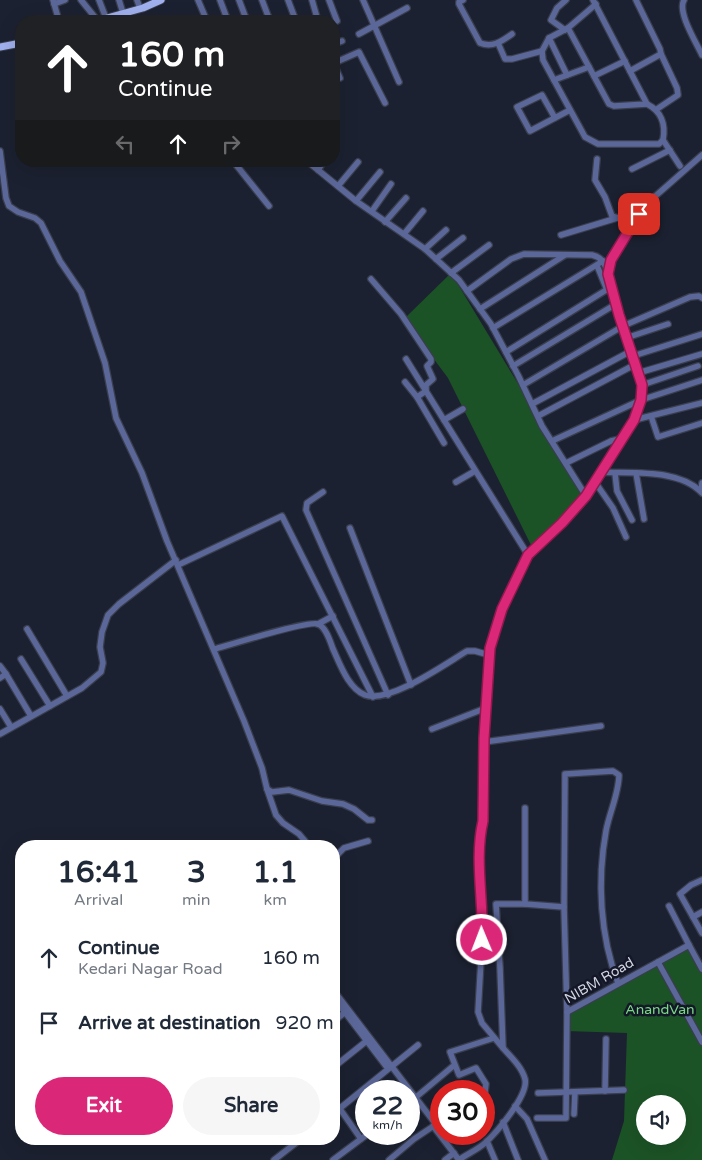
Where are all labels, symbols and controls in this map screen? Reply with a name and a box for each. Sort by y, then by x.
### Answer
text: 160 m [118,34,225,76]
icon: ahead [35,35,100,100]
text: Continue [118,76,213,102]
icon: left [111,130,139,158]
icon: ahead [164,130,192,158]
icon: right [217,130,245,158]
pin [618,193,660,235]
icon: arrive [625,200,653,228]
text: 16:41 [57,854,140,891]
text: 3 [187,854,206,891]
text: 1.1 [253,854,298,891]
text: Arrival [74,890,123,910]
text: min [182,890,211,910]
text: km [264,890,287,910]
position arrow [455,913,507,965]
text: Continue [78,937,160,959]
icon: ahead [35,944,63,972]
text: 160 m [262,947,320,969]
street label: NIBM Road [562,954,637,1007]
text: Kedari Nagar Road [78,959,223,979]
park label: AnandVan [625,1001,695,1018]
icon: arrive [35,1009,63,1037]
text: Arrive at destination [78,1012,261,1034]
text: 920 m [276,1012,334,1034]
button: Exit [35,1077,173,1135]
button: Share [183,1077,320,1135]
speed limit sign: 30 [430,1080,495,1145]
text: 22 [372,1091,403,1121]
map controls [636,1095,686,1145]
button: sound [636,1095,686,1145]
text: km/h [372,1118,403,1132]

